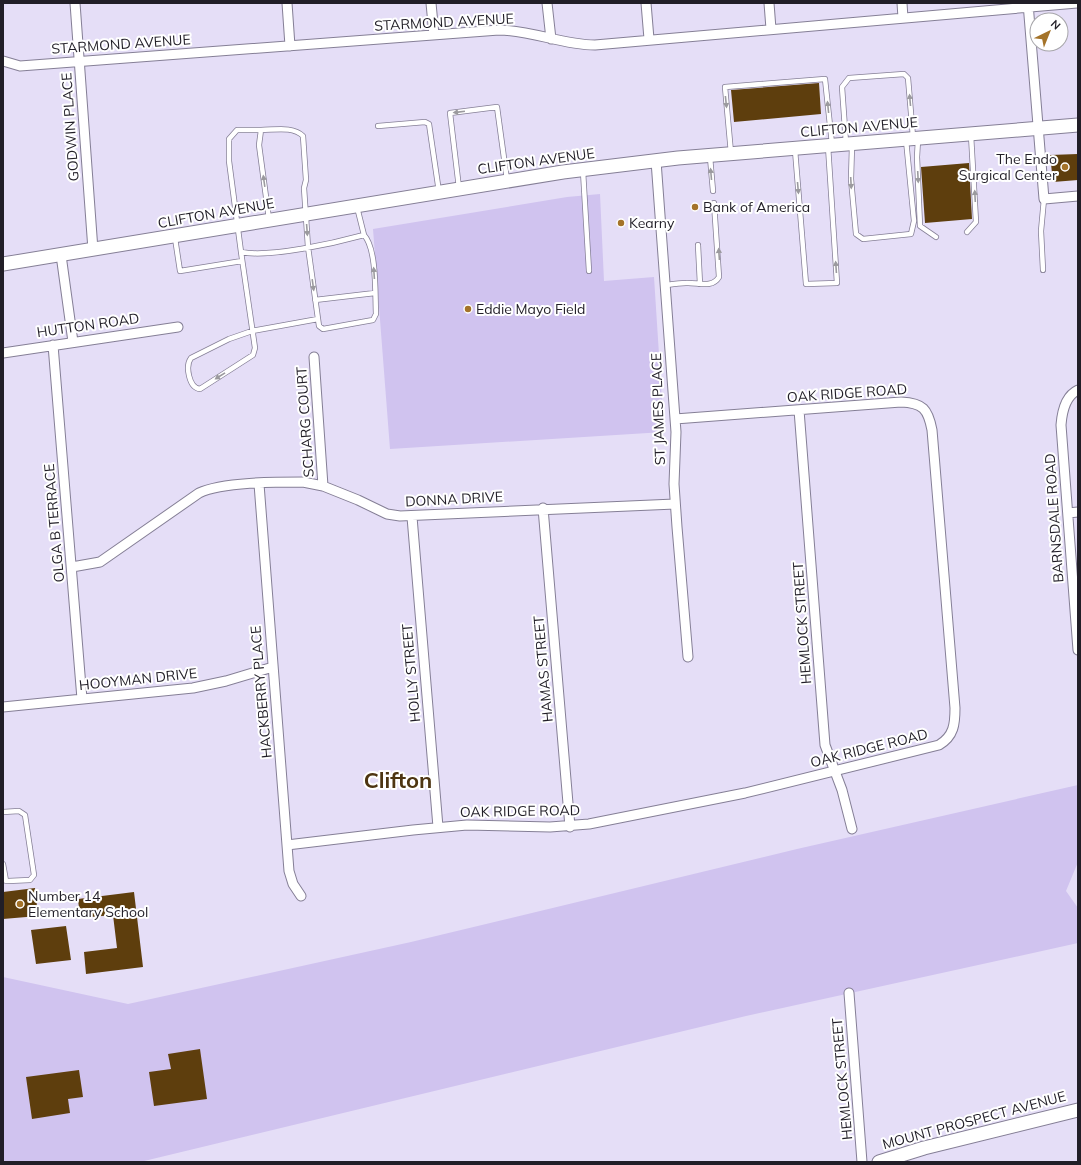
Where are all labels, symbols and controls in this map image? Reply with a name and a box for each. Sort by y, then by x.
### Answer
street label: STARMOND AVENUE [374,9,514,35]
north arrow [1029,12,1069,52]
text: N [1048,17,1064,33]
street label: STARMOND AVENUE [51,30,191,58]
street label: GODWIN PLACE [57,72,83,182]
one-way arrow [907,94,914,106]
one-way arrow [723,96,729,108]
one-way arrow [825,101,831,113]
one-way arrow [453,109,465,115]
street label: CLIFTON AVENUE [799,113,919,141]
street label: CLIFTON AVENUE [476,144,596,178]
place label: The Endo Surgical Center [959,150,1058,184]
marker: The Endo Surgical Center [1060,162,1070,172]
one-way arrow [708,168,714,180]
one-way arrow [914,171,921,183]
one-way arrow [261,175,267,187]
one-way arrow [848,177,855,189]
one-way arrow [795,182,802,194]
one-way arrow [971,190,978,202]
street label: CLIFTON AVENUE [156,194,276,232]
place label: Bank of America [703,198,810,216]
marker: Bank of America [690,202,700,212]
place label: Kearny [629,214,675,232]
marker: Kearny [616,218,626,228]
one-way arrow [304,224,310,237]
one-way arrow [715,248,722,260]
one-way arrow [833,261,840,273]
one-way arrow [370,267,377,279]
one-way arrow [310,279,316,292]
place label: Eddie Mayo Field [476,300,585,318]
marker: Eddie Mayo Field [463,304,473,314]
street label: HUTTON ROAD [36,309,140,341]
street label: ST JAMES PLACE [647,353,669,465]
street label: SCHARG COURT [292,365,318,478]
one-way arrow [215,372,225,380]
street label: OAK RIDGE ROAD [786,380,908,406]
street label: BARNSDALE ROAD [1040,453,1068,583]
street label: OLGA B TERRACE [40,463,68,583]
street label: DONNA DRIVE [405,487,503,511]
street label: HEMLOCK STREET [789,561,815,685]
street label: HAMAS STREET [529,614,557,723]
street label: HOLLY STREET [398,623,424,723]
street label: HACKBERRY PLACE [246,625,276,759]
street label: HOOYMAN DRIVE [78,664,198,694]
street label: OAK RIDGE ROAD [808,725,930,771]
district label: Clifton [364,766,432,794]
street label: OAK RIDGE ROAD [460,801,580,821]
place label: Number 14 Elementary School [28,887,148,921]
marker: Number 14 Elementary School [15,899,25,909]
street label: HEMLOCK STREET [828,1017,856,1141]
street label: MOUNT PROSPECT AVENUE [880,1087,1068,1153]

